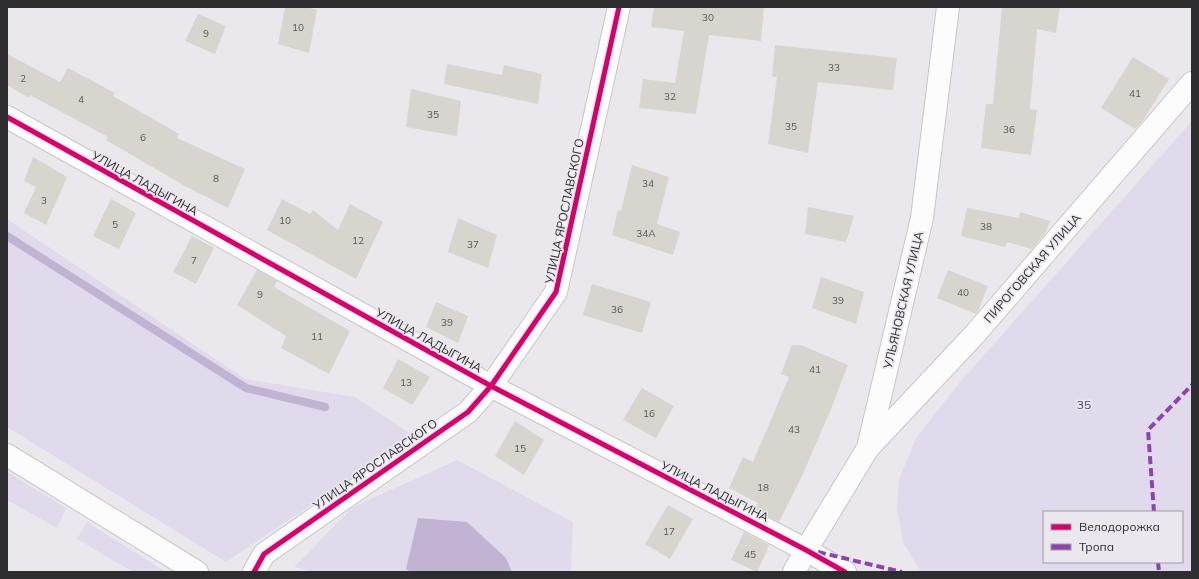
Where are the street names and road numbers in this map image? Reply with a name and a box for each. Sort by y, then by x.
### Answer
street label: УЛИЦА ЯРОСЛАВСКОГО [541,137,587,286]
street label: УЛИЦА ЛАДЫГИНА [88,147,201,219]
street label: ПИРОГОВСКАЯ УЛИЦА [981,210,1084,326]
street label: УЛЬЯНОВСКАЯ УЛИЦА [880,230,926,371]
street label: УЛИЦА ЛАДЫГИНА [372,304,485,376]
street label: УЛИЦА ЯРОСЛАВСКОГО [309,415,440,513]
street label: УЛИЦА ЛАДЫГИНА [658,457,772,525]

